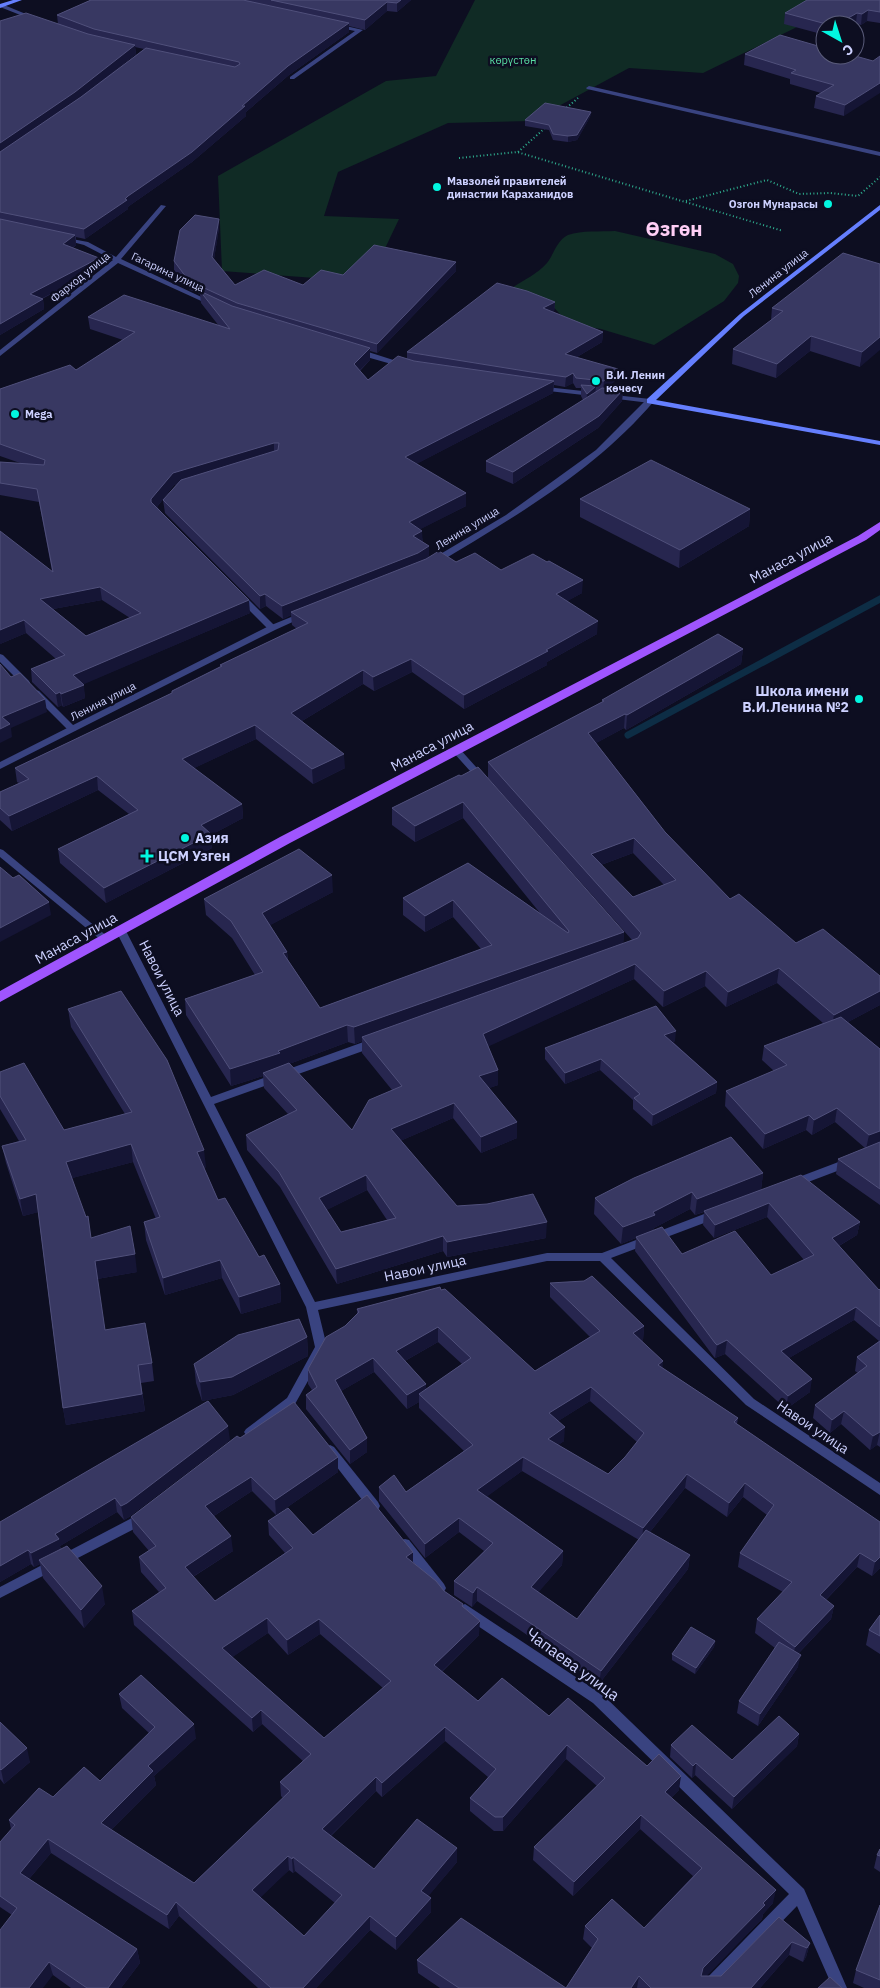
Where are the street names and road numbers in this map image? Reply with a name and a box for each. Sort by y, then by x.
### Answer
street label: Ленина улица [745,245,811,301]
street label: Фарход улица [47,249,113,305]
street label: Гагарина улица [129,249,207,295]
street label: Ленина улица [433,503,502,553]
street label: Манаса улица [747,528,836,587]
street label: Ленина улица [68,678,138,724]
street label: Манаса улица [388,716,477,775]
street label: Манаса улица [32,908,121,968]
street label: Навои улица [135,937,189,1020]
street label: Навои улица [382,1250,468,1285]
street label: Навои улица [773,1396,853,1458]
street label: Чапаева улица [522,1623,624,1705]

